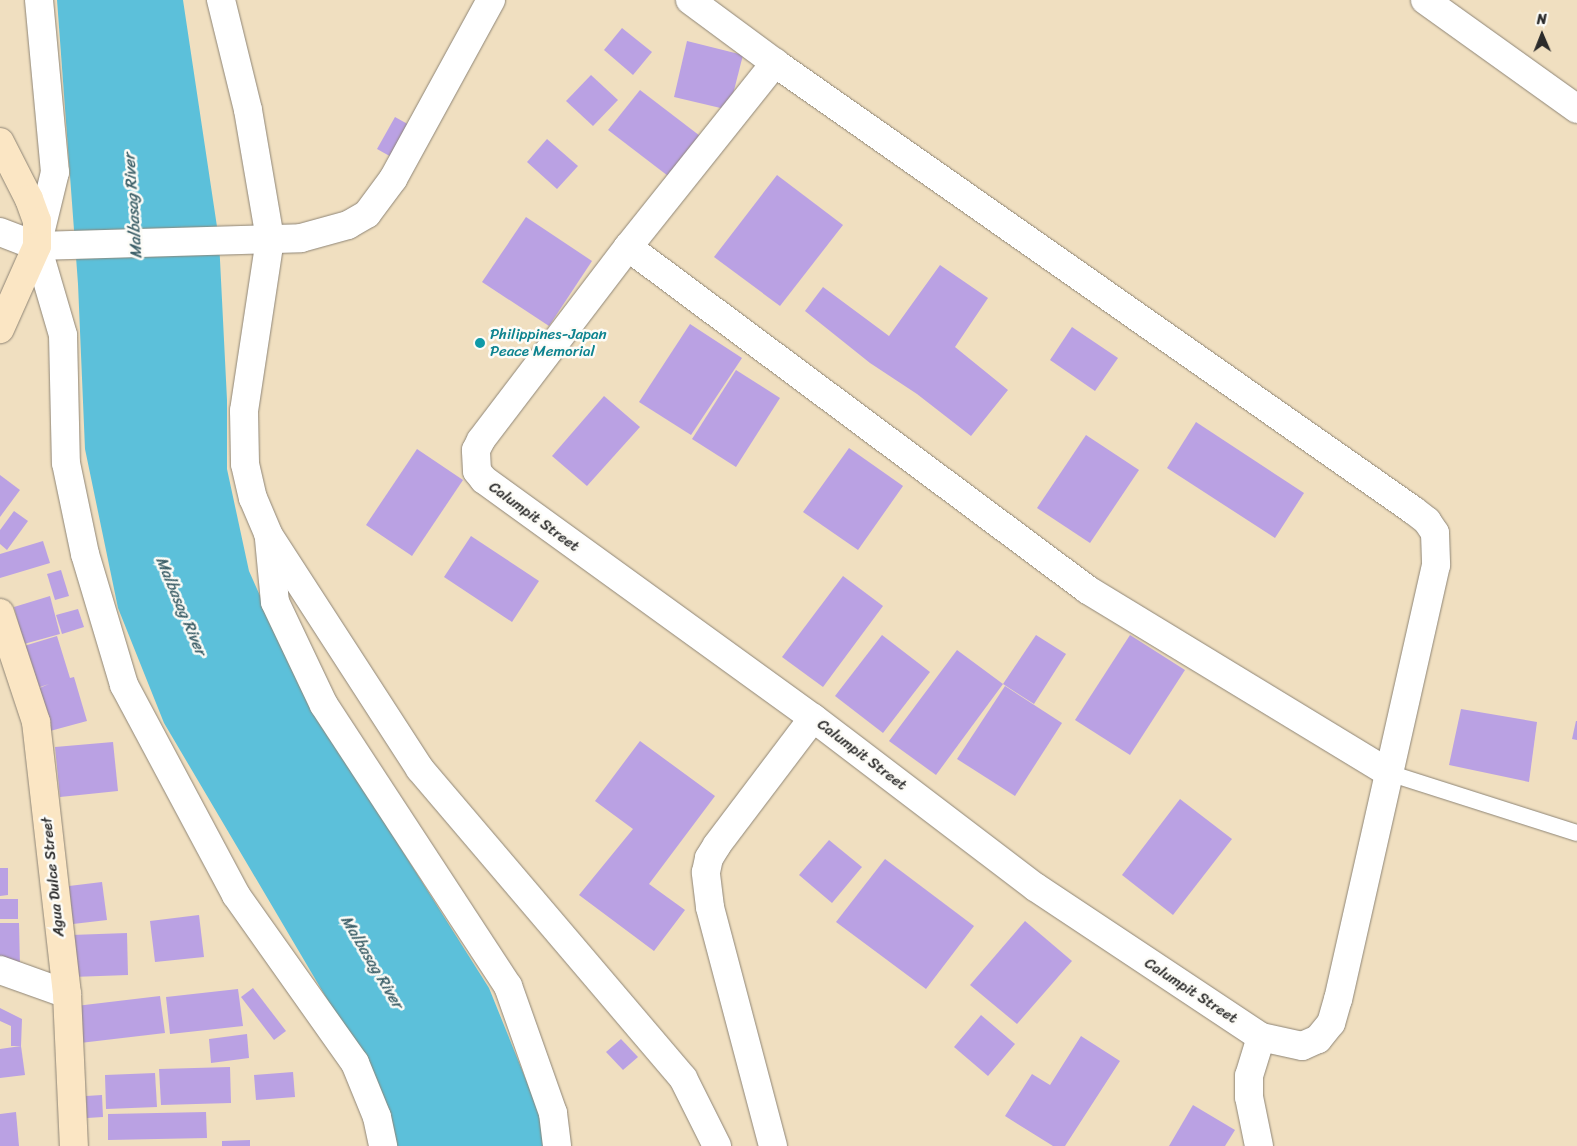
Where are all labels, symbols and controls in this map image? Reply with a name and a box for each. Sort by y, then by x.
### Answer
text: N [1537,7,1547,32]
north arrow [1517,10,1567,60]
water label: Malbasag River [120,153,146,259]
place label: Philippines-Japan Peace Memorial [490,325,607,360]
marker: Philippines-Japan Peace Memorial [474,337,486,349]
street label: Calumpit Street [485,478,583,556]
water label: Malbasag River [152,554,210,658]
street label: Calumpit Street [814,716,910,794]
street label: Agua Dulce Street [38,816,68,938]
water label: Malbasag River [337,912,407,1012]
street label: Calumpit Street [1141,954,1241,1028]

